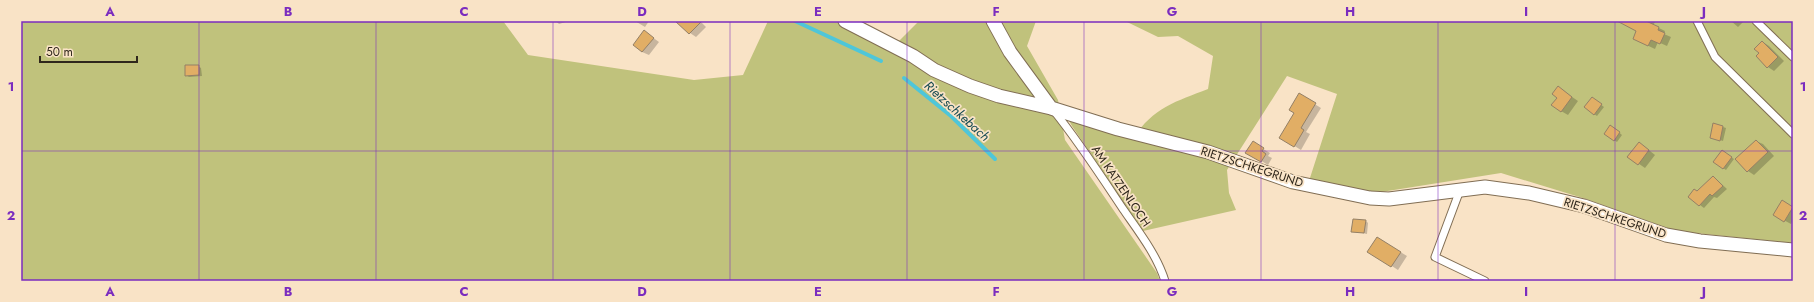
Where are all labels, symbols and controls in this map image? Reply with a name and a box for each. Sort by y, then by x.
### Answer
text: A [104,2,115,21]
text: B [284,2,293,21]
text: C [459,2,469,21]
text: D [637,2,647,21]
text: E [814,2,822,21]
text: F [992,2,1000,21]
text: G [1167,2,1178,21]
text: H [1345,2,1355,21]
text: I [1524,2,1528,21]
text: J [1699,2,1706,21]
scale bar [40,38,137,64]
text: 50 m [46,43,73,61]
water label: Rietzschkebach [920,76,994,146]
text: 1 [8,77,14,96]
text: 1 [1800,77,1806,96]
street label: AM KATZENLOCH [1087,142,1155,230]
street label: RIETZSCHKEGRUND [1199,142,1305,192]
street label: RIETZSCHKEGRUND [1562,193,1668,243]
text: 2 [7,206,15,225]
text: 2 [1799,206,1807,225]
text: A [104,282,115,301]
text: B [284,282,293,301]
text: C [459,282,469,301]
text: D [637,282,647,301]
text: E [814,282,822,301]
text: F [992,282,1000,301]
text: G [1167,282,1178,301]
text: H [1345,282,1355,301]
text: I [1524,282,1528,301]
text: J [1699,282,1706,301]

